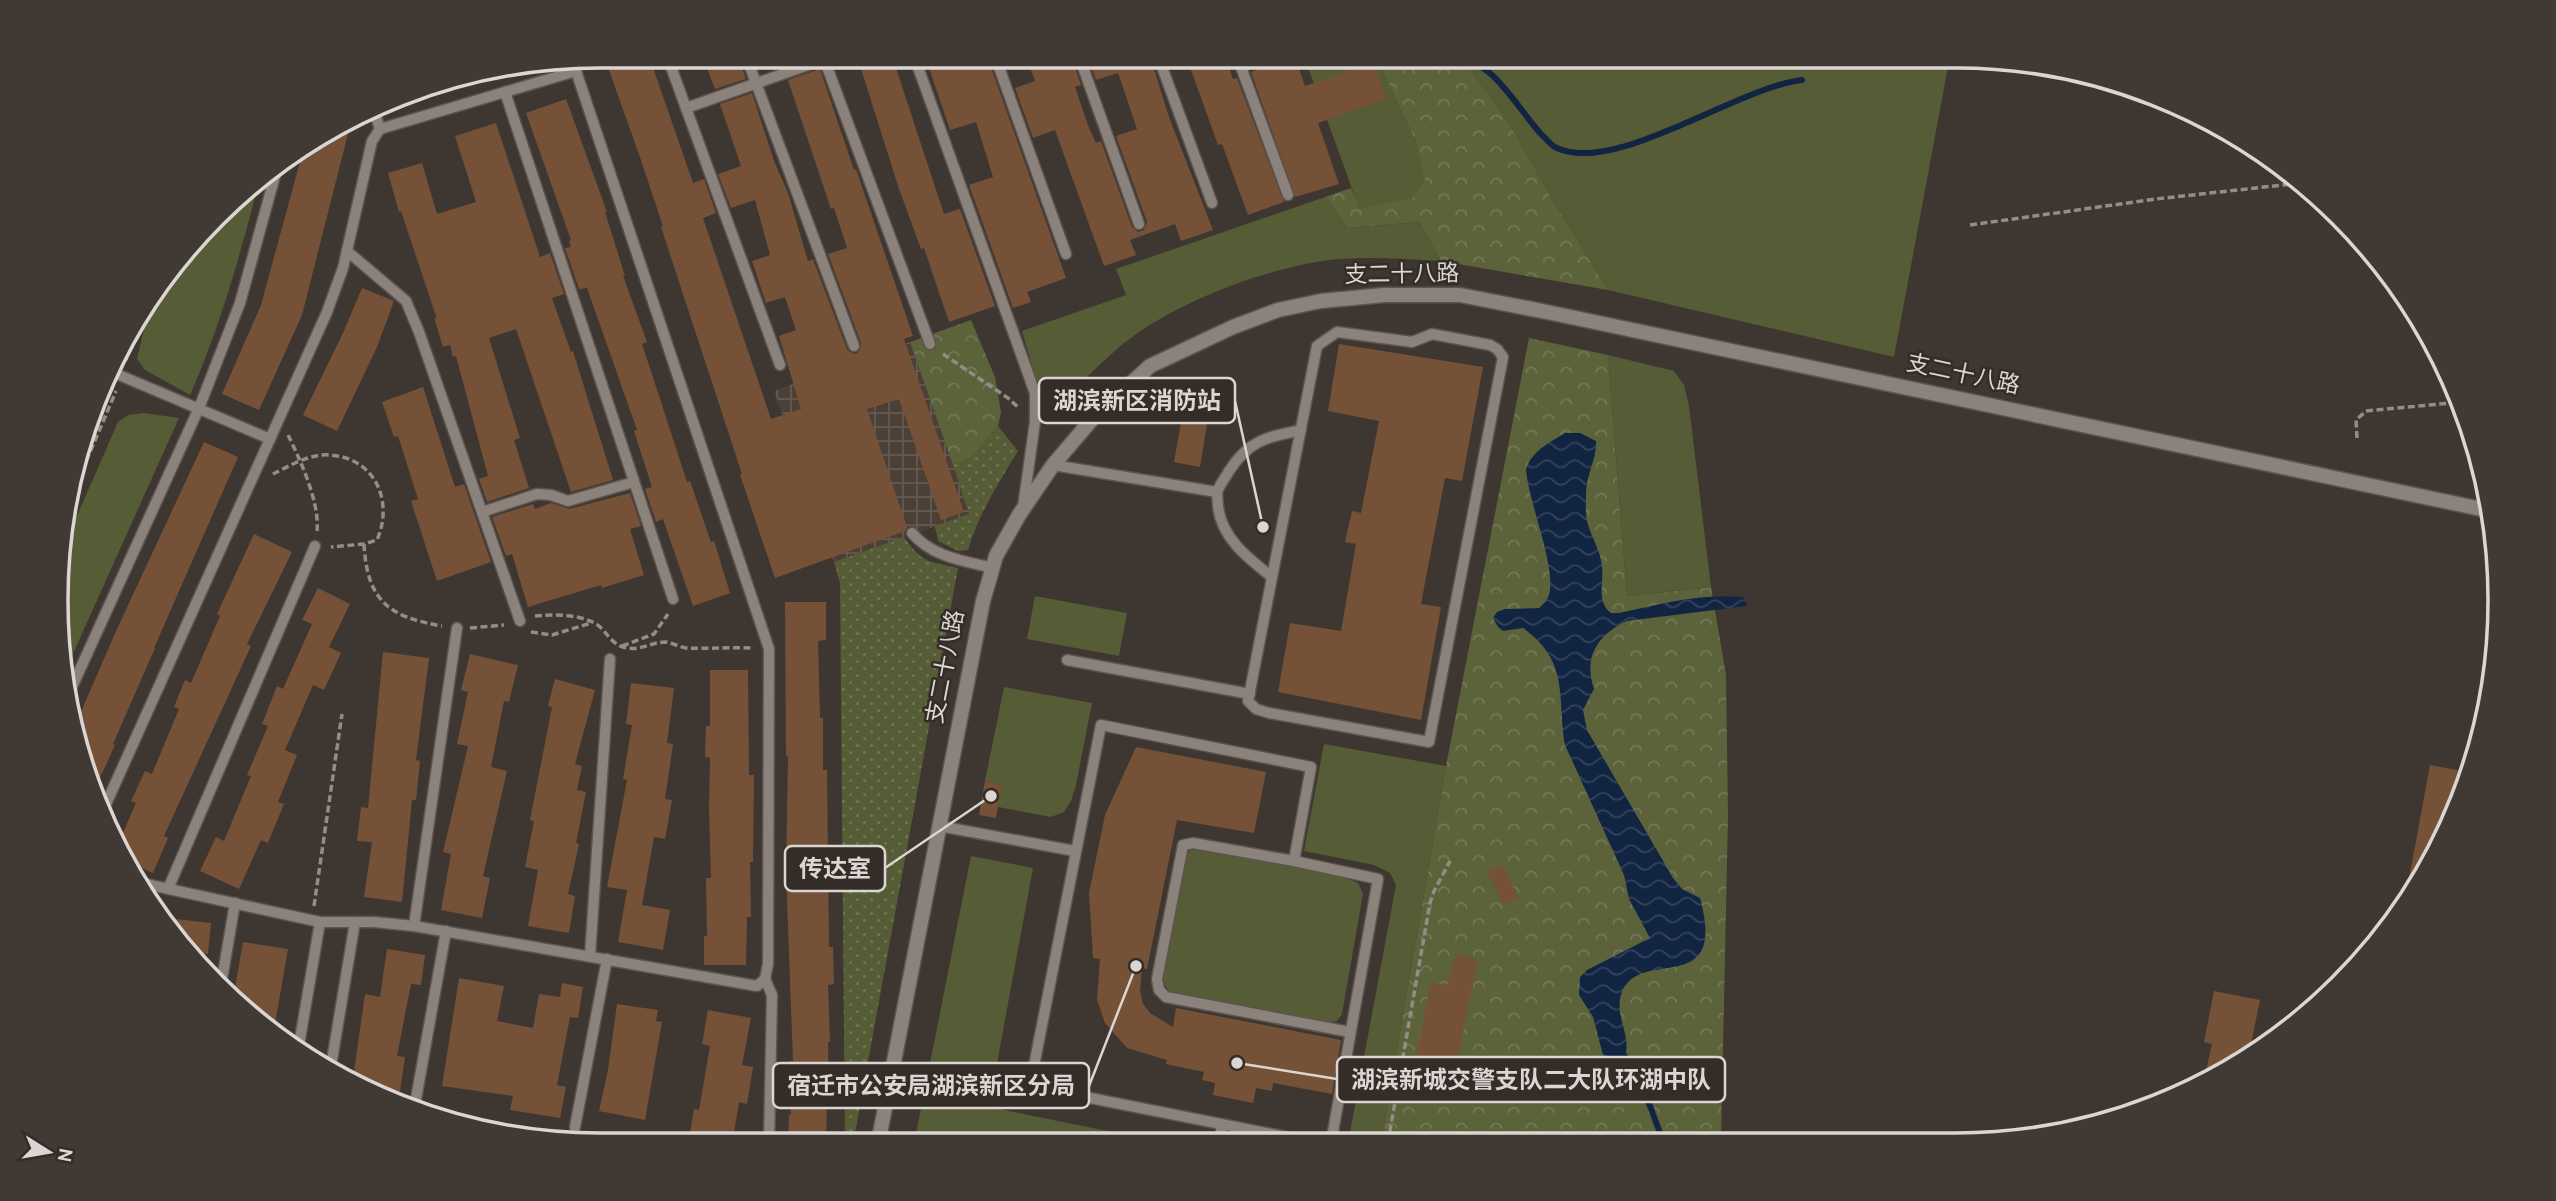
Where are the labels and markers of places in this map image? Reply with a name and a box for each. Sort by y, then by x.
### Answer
callout: 湖滨新区消防站 [1039,378,1235,423]
callout: 传达室 [785,846,885,891]
callout: 湖滨新城交警支队二大队环湖中队 [1337,1057,1725,1102]
callout: 宿迁市公安局湖滨新区分局 [773,1063,1089,1108]

